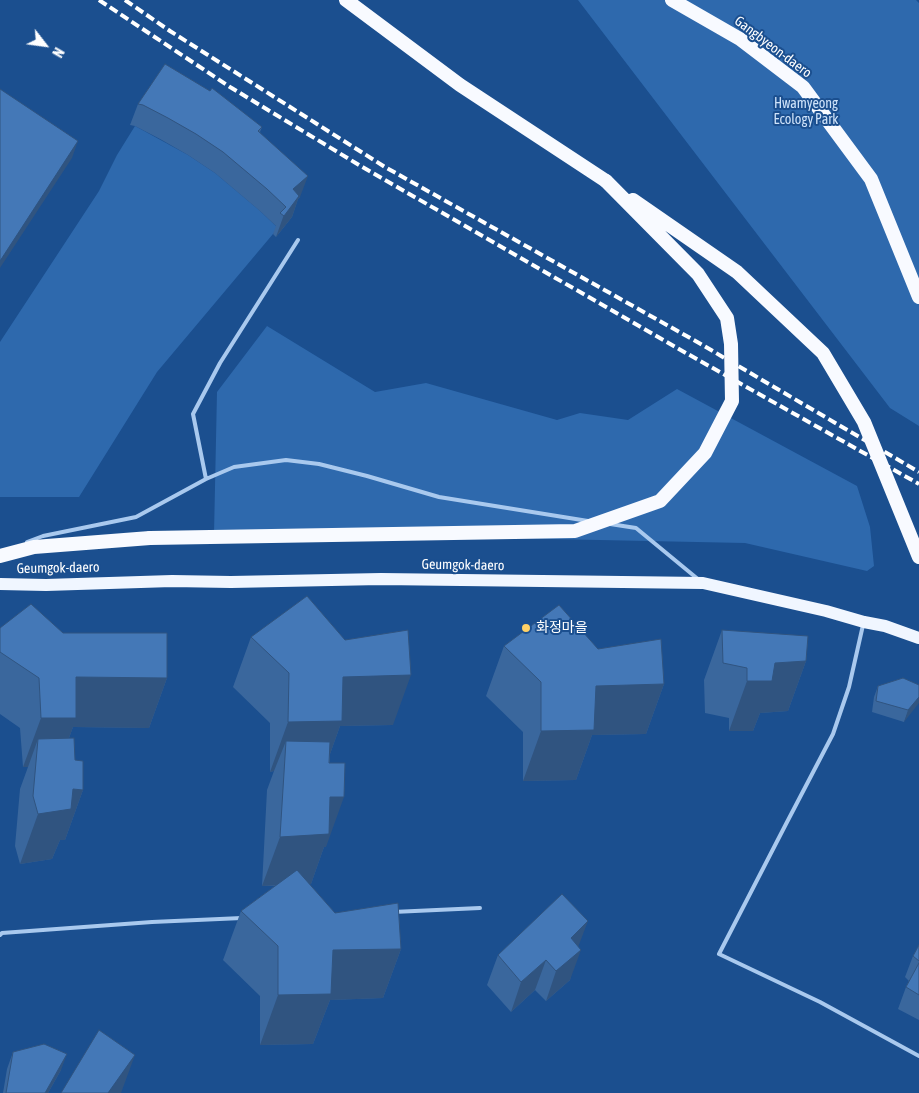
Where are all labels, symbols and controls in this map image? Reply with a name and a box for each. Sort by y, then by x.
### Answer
street label: Gangbyeon-daero [731,13,815,81]
north arrow [20,20,70,70]
text: N [49,45,67,60]
park label: Hwamyeong Ecology Park [774,96,838,128]
street label: Geumgok-daero [421,556,505,574]
street label: Geumgok-daero [16,559,100,577]
place label: 화정마을 [536,620,588,636]
marker: 화정마을 [520,622,532,634]

